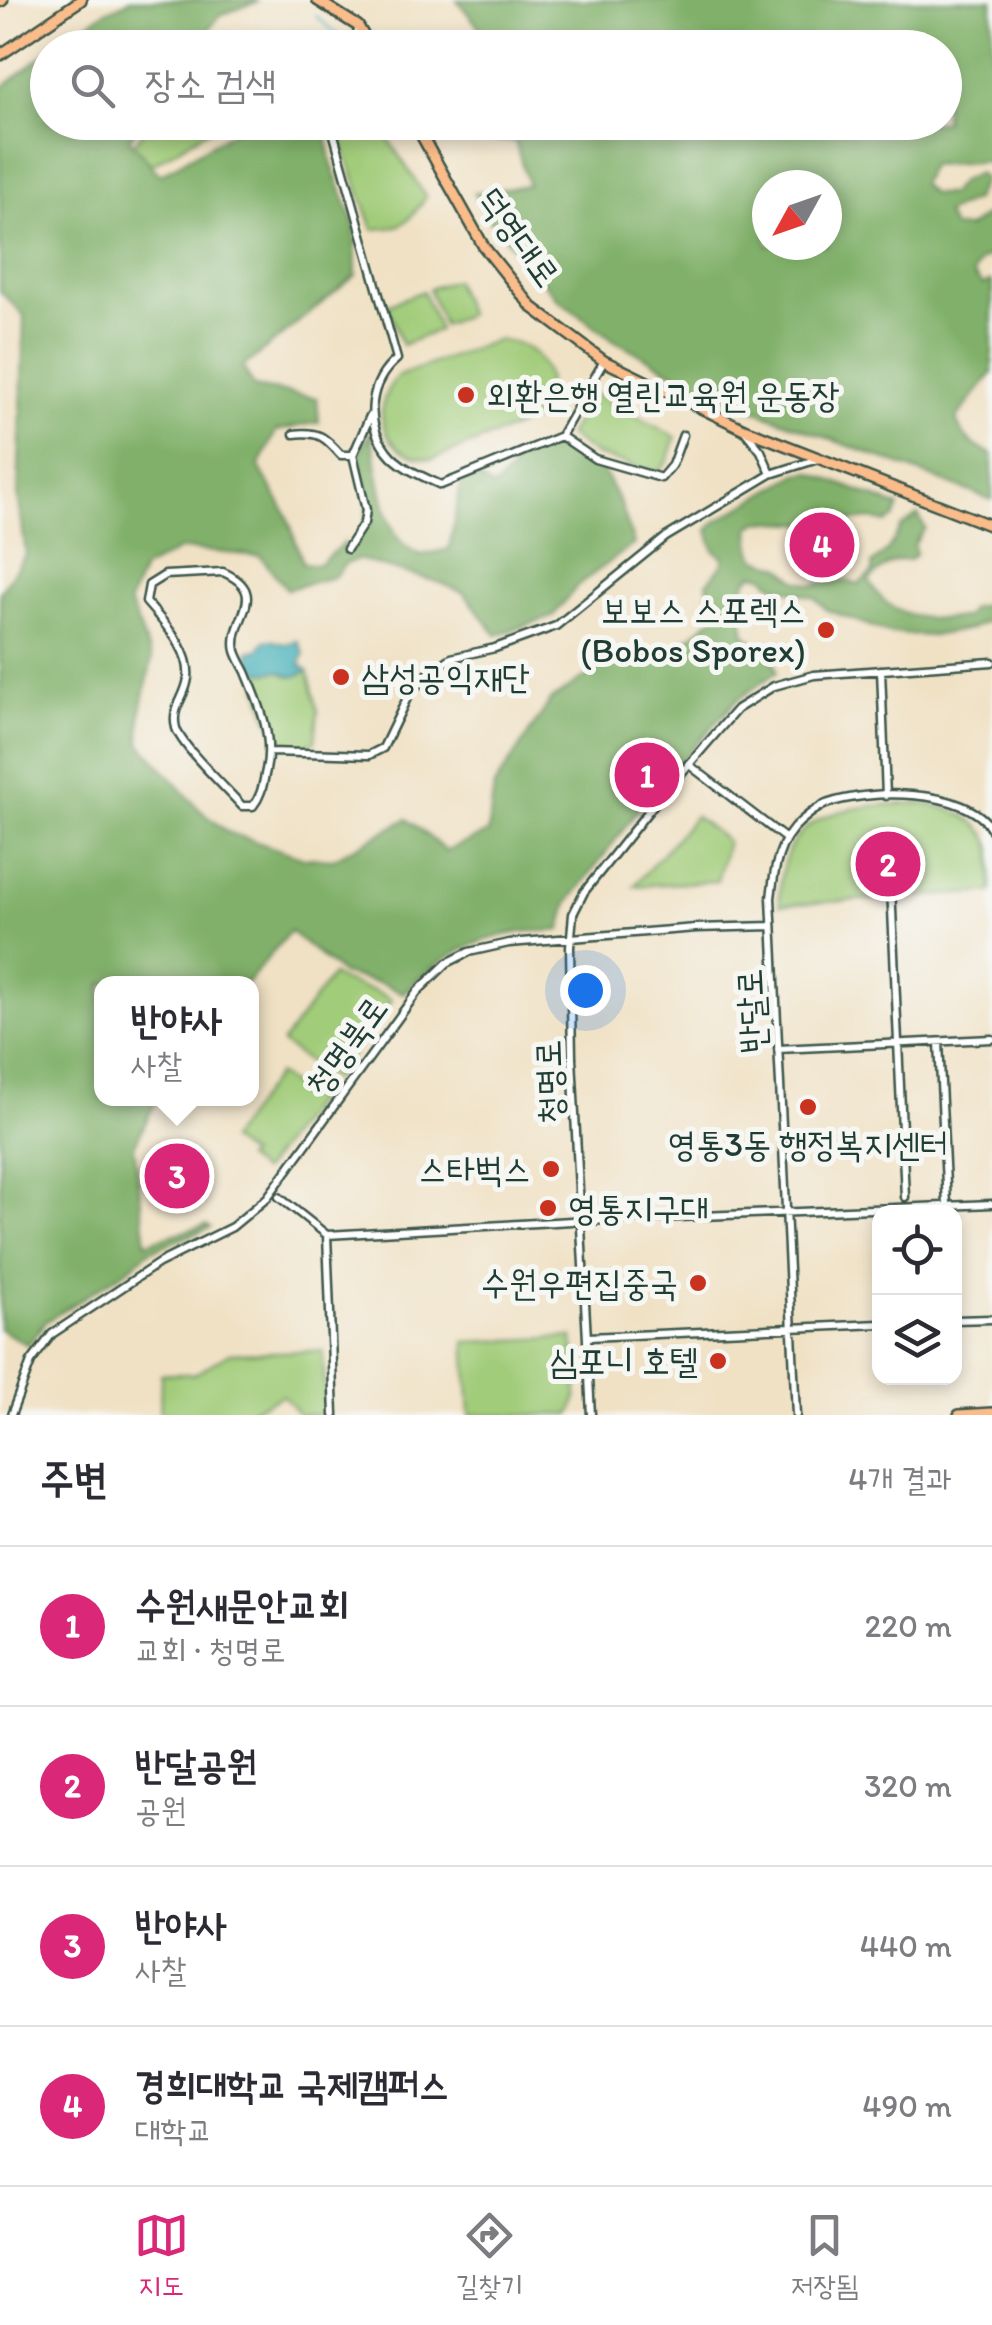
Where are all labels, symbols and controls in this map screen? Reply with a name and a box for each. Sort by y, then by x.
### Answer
search box [30,30,962,140]
icon: search [65,58,120,113]
text: 장소 검색 [145,61,276,107]
north arrow [752,170,842,260]
street label: 덕영대로 [469,179,569,295]
place label: 외환은행 열린교육원 운동장 [486,374,840,416]
marker: 외환은행 열린교육원 운동장 [455,384,477,406]
pin: 4 [790,508,854,582]
place label: 보보스 스포렉스 (Bobos Sporex) [580,589,806,671]
marker: 보보스 스포렉스 (Bobos Sporex) [815,619,837,641]
place label: 삼성공익재단 [361,656,530,698]
marker: 삼성공익재단 [330,666,352,688]
pin: 1 [614,738,680,812]
pin: 2 [856,826,920,902]
your location [560,965,611,1016]
street label: 반달로 [728,968,774,1054]
popup [94,976,259,1106]
street label: 청명북로 [296,988,396,1104]
text: 반야사 [131,997,222,1043]
street label: 청명로 [527,1039,571,1125]
text: 사찰 [131,1046,182,1084]
marker: 영통3동 행정복지센터 [797,1096,819,1118]
place label: 영통3동 행정복지센터 [668,1123,948,1165]
pin: 3 [144,1138,210,1214]
place label: 스타벅스 [418,1148,531,1190]
marker: 스타벅스 [540,1158,562,1180]
place label: 영통지구대 [568,1187,709,1229]
marker: 영통지구대 [537,1197,559,1219]
map controls [872,1205,962,1385]
button: locate [872,1205,962,1295]
place label: 수원우편집중국 [481,1262,678,1304]
marker: 수원우편집중국 [687,1272,709,1294]
button: layers [872,1295,962,1385]
place label: 심포니 호텔 [549,1340,698,1382]
marker: 심포니 호텔 [707,1350,729,1372]
text: 주변 [40,1453,108,1504]
text: 4개 결과 [848,1460,952,1498]
text: 수원새문안교회 [135,1582,349,1628]
text: 1 [65,1607,80,1645]
text: 220 m [865,1607,952,1645]
text: 교회 · 청명로 [135,1631,286,1669]
text: 반달공원 [135,1742,257,1788]
text: 2 [64,1767,81,1805]
text: 320 m [864,1767,952,1805]
text: 공원 [135,1791,187,1829]
text: 반야사 [135,1902,227,1948]
text: 3 [64,1927,81,1965]
text: 440 m [860,1927,952,1965]
text: 사찰 [135,1951,187,1989]
text: 경희대학교 국제캠퍼스 [135,2062,449,2108]
text: 4 [63,2087,82,2125]
text: 490 m [862,2087,952,2125]
text: 대학교 [135,2111,212,2149]
tab: 지도 [134,2208,189,2305]
tab: 길찾기 [456,2208,523,2305]
tab: 저장됨 [791,2208,858,2305]

